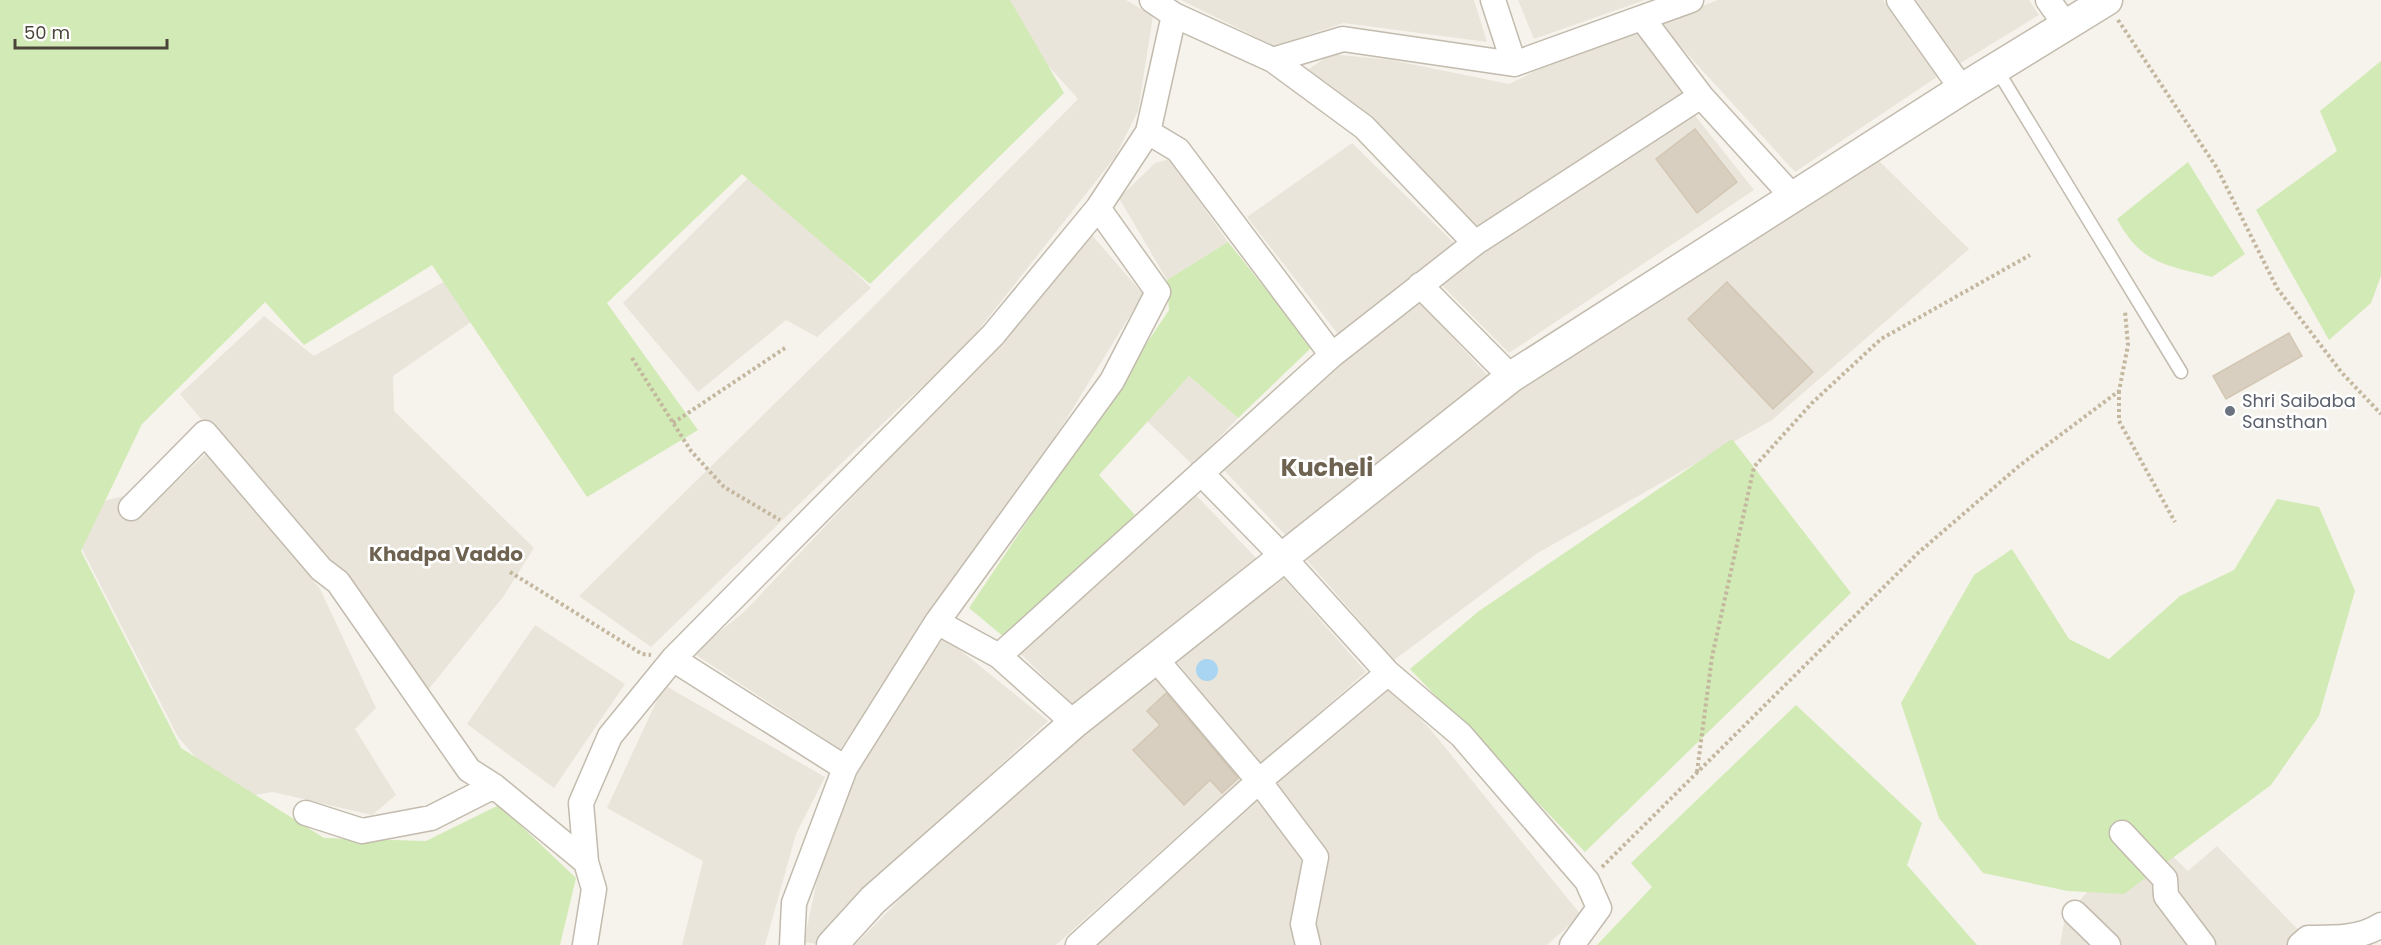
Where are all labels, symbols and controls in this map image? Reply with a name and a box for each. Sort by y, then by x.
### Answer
scale bar [15,12,166,50]
text: 50 m [24,20,70,45]
place label: Shri Saibaba Sansthan [2242,388,2356,434]
marker: Shri Saibaba Sansthan [2223,404,2237,418]
district label: Kucheli [1281,451,1373,484]
district label: Khadpa Vaddo [369,540,523,568]

